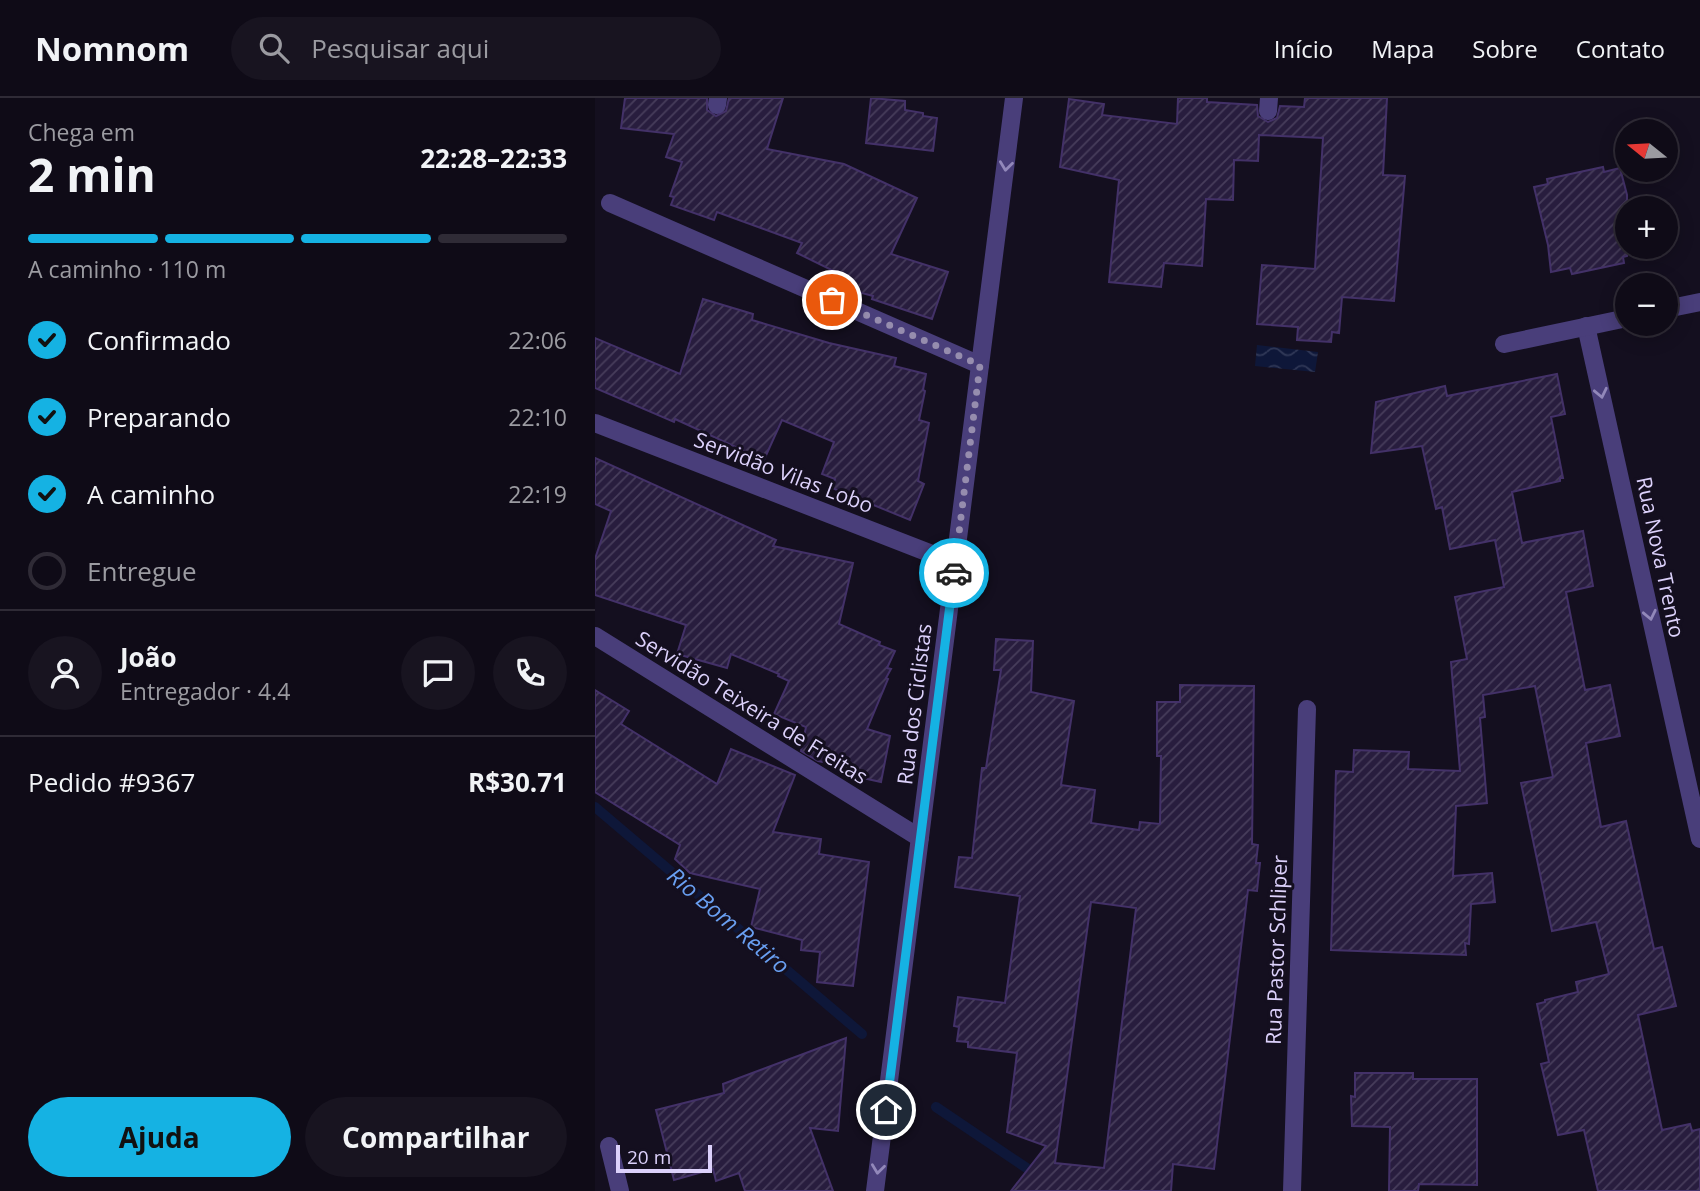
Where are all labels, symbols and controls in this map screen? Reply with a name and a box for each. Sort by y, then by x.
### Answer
search box [231,17,721,80]
text: Nomnom [35,26,189,71]
icon: search [255,29,293,67]
text: Pesquisar aqui [311,30,489,66]
text: Início [1274,32,1333,65]
text: Mapa [1371,32,1434,65]
text: Sobre [1472,32,1538,65]
text: Contato [1576,32,1665,65]
text: Chega em [28,116,135,148]
north arrow [1615,119,1678,182]
map controls [1615,119,1678,336]
text: 22:28–22:33 [420,140,567,176]
text: 2 min [28,143,156,205]
one-way arrow [998,160,1013,172]
button: + [1615,196,1678,259]
text: A caminho · 110 m [28,253,226,285]
pin [802,270,862,330]
button: − [1615,273,1678,336]
icon: bag [813,281,851,319]
icon: check [28,321,66,359]
text: Confirmado [87,322,231,358]
text: 22:06 [508,324,567,356]
one-way arrow [1593,387,1608,399]
icon: check [28,398,66,436]
text: Preparando [87,399,231,435]
text: 22:10 [508,401,567,433]
street label: Servidão Vilas Lobo [690,425,878,519]
street label: Rua Nova Trento [1630,474,1692,640]
icon: check [28,475,66,513]
text: A caminho [87,476,215,512]
text: 22:19 [508,478,567,510]
courier [919,538,989,608]
text: Entregue [87,553,197,589]
icon: car [935,554,973,592]
one-way arrow [1642,609,1657,621]
street label: Rua dos Ciclistas [890,622,938,786]
street label: Servidão Teixeira de Freitas [631,624,873,790]
button: person [28,636,102,710]
button: chat [401,636,475,710]
button: phone [493,636,567,710]
text: João [120,639,177,675]
text: Entregador · 4.4 [120,675,290,707]
text: Pedido #9367 [28,764,195,800]
text: R$30.71 [468,764,567,800]
street label: Rua Pastor Schliper [1259,854,1293,1045]
water label: Rio Bom Retiro [661,859,797,981]
pin [856,1080,916,1140]
icon: home [867,1091,905,1129]
button: Ajuda [28,1097,291,1177]
button: Compartilhar [305,1097,567,1177]
scale bar [616,1142,712,1174]
text: 20 m [627,1144,671,1170]
one-way arrow [871,1163,886,1175]

